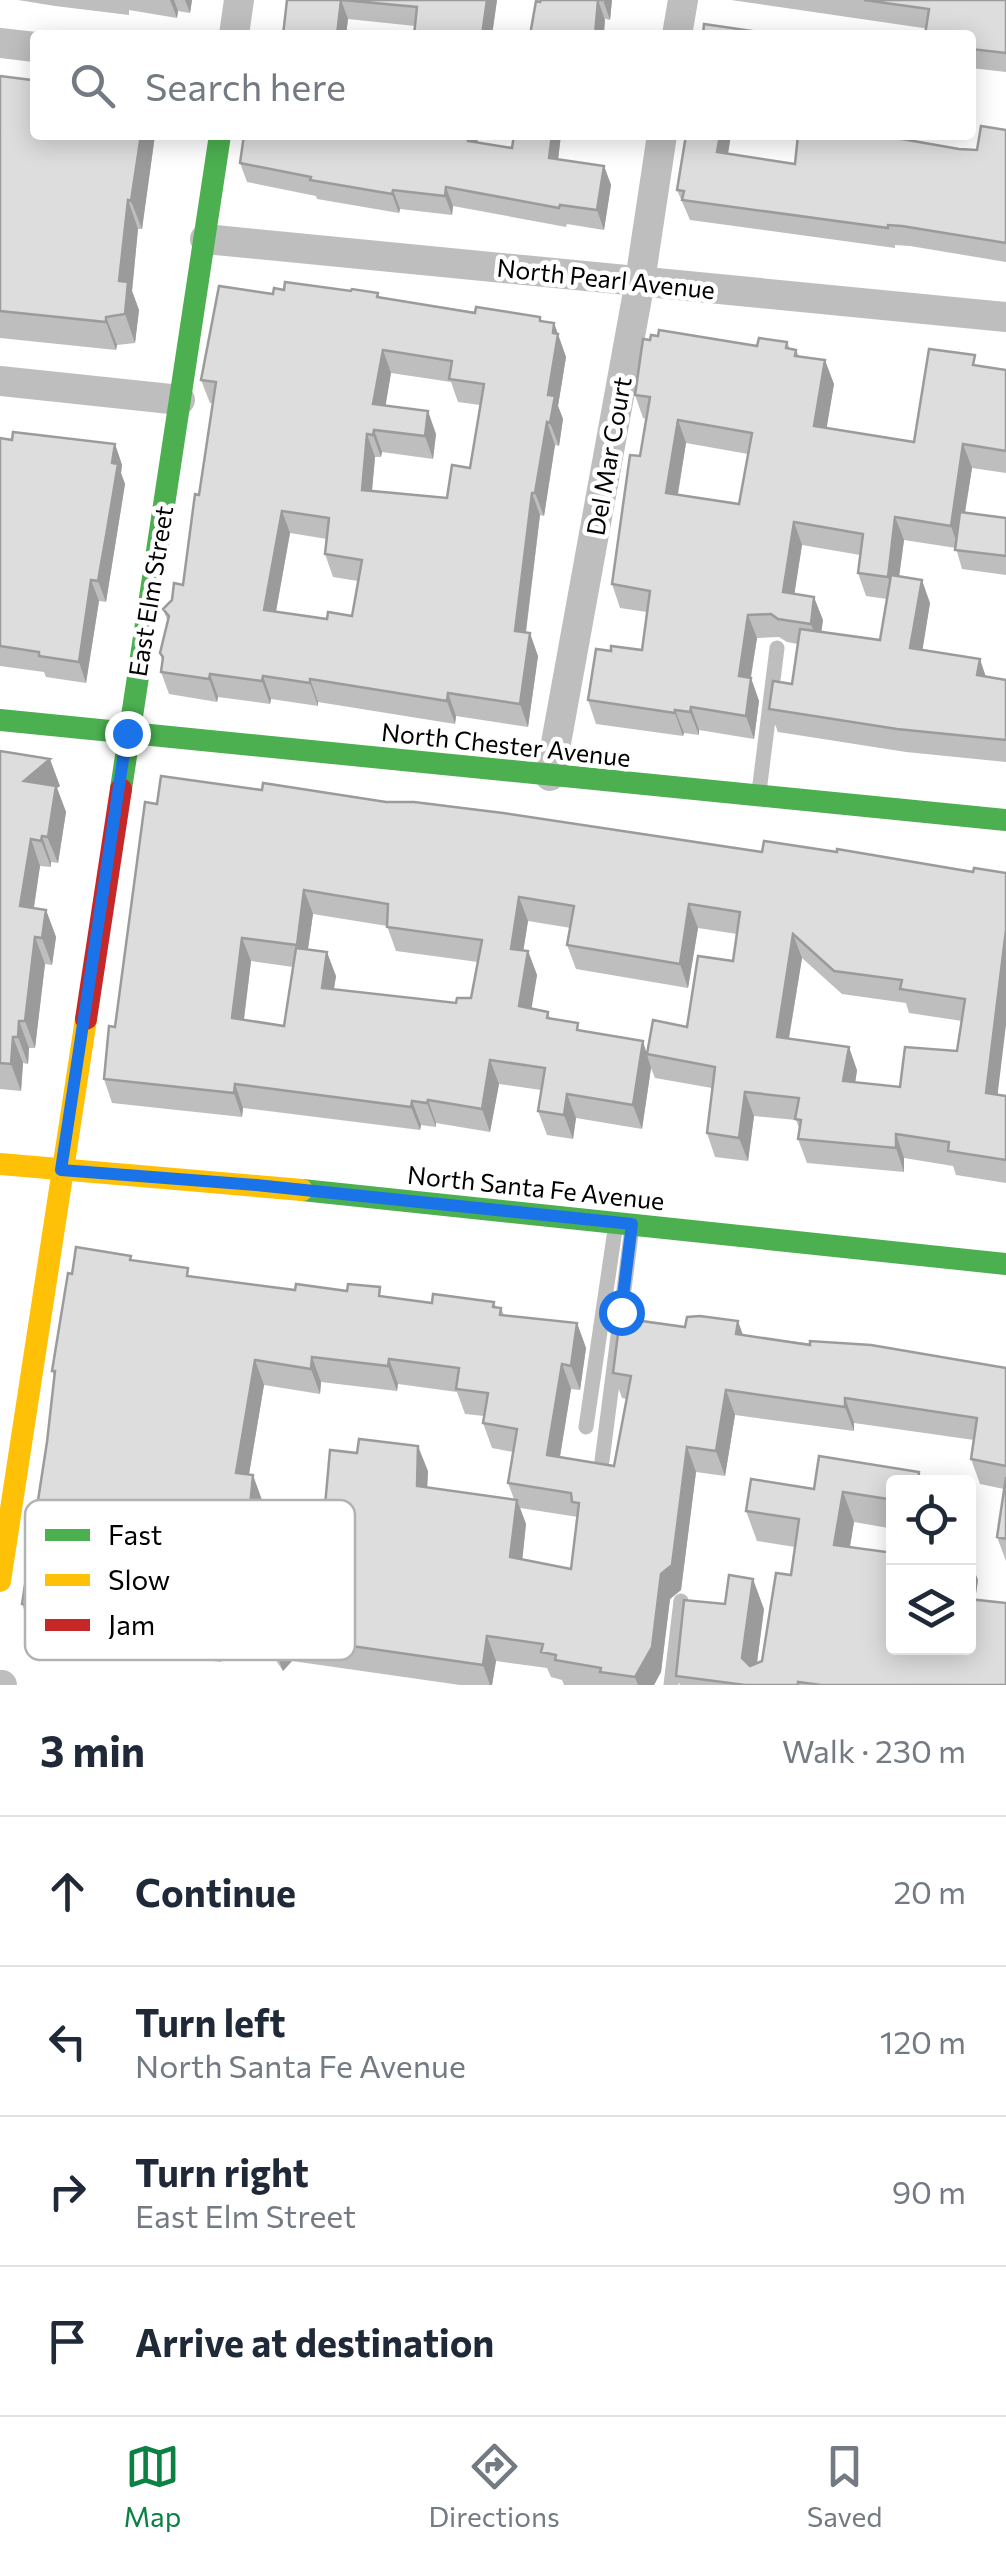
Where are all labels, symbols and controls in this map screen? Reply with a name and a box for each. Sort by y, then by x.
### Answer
search box [30,30,976,140]
icon: search [65,58,120,113]
text: Search here [145,62,346,109]
street label: North Pearl Avenue [495,252,717,304]
street label: Del Mar Court [579,374,637,538]
street label: East Elm Street [122,503,178,679]
route end [105,711,151,757]
street label: North Chester Avenue [380,716,632,772]
street label: North Santa Fe Avenue [406,1159,666,1215]
route start [599,1290,645,1336]
map controls [886,1475,976,1655]
button: locate [886,1475,976,1565]
legend [25,1500,355,1660]
text: Fast [108,1517,162,1551]
text: Slow [108,1562,170,1596]
button: layers [886,1565,976,1655]
text: Jam [108,1607,155,1641]
text: 3 min [40,1724,145,1776]
text: Walk · 230 m [782,1730,966,1770]
icon: ahead [40,1864,95,1919]
text: Continue [135,1868,296,1915]
text: 20 m [893,1871,966,1911]
text: Turn left [135,1998,286,2045]
icon: left [40,2014,95,2069]
text: 120 m [880,2021,966,2061]
text: North Santa Fe Avenue [135,2045,466,2085]
text: Turn right [135,2148,309,2195]
icon: right [40,2164,95,2219]
text: 90 m [892,2171,966,2211]
text: East Elm Street [135,2195,356,2235]
icon: arrive [40,2314,95,2369]
text: Arrive at destination [135,2318,494,2365]
tab: Map [124,2439,181,2533]
tab: Directions [428,2439,560,2533]
tab: Saved [807,2439,882,2533]

